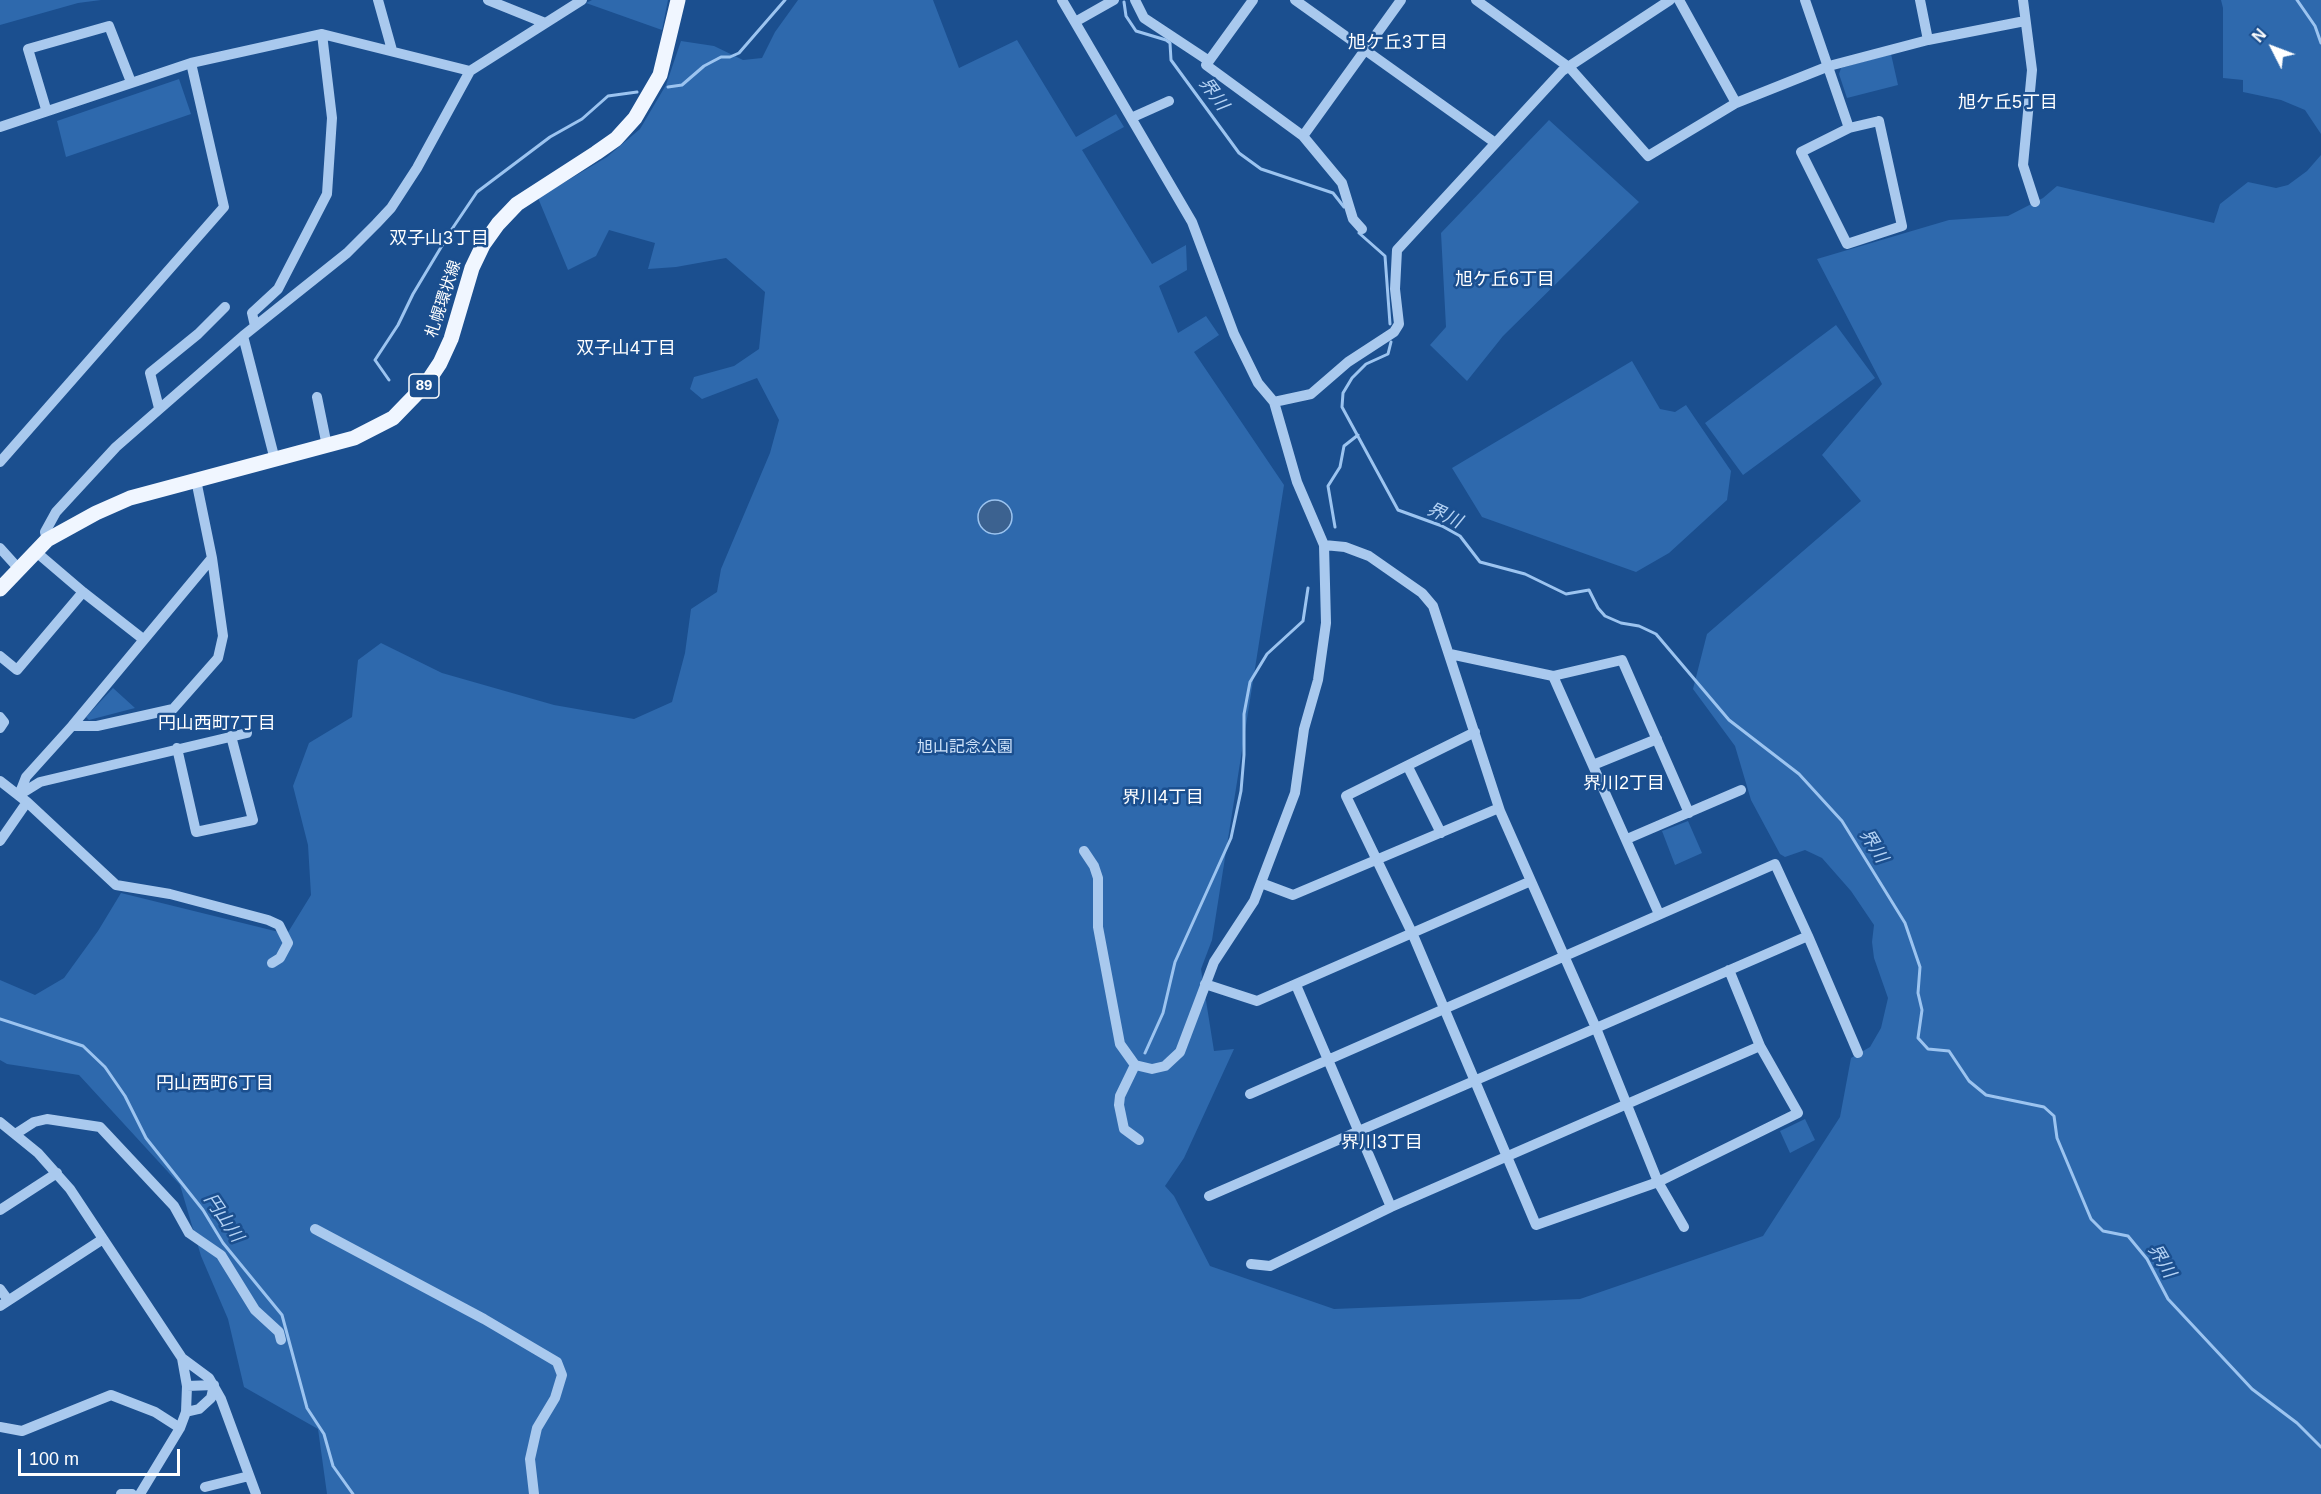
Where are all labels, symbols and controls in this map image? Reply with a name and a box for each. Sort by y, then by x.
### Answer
north arrow [2243,18,2303,78]
text: N [2249,26,2269,46]
district label: 旭ケ丘3丁目 [1348,32,1448,54]
water label: 界川 [1194,73,1232,115]
district label: 旭ケ丘5丁目 [1958,92,2058,114]
district label: 双子山3丁目 [389,228,489,250]
street label: 札幌環状線 [423,258,465,340]
district label: 旭ケ丘6丁目 [1455,269,1555,291]
district label: 双子山4丁目 [576,338,676,360]
road number: 89 [409,374,439,398]
water label: 界川 [1423,499,1465,533]
district label: 円山西町7丁目 [158,713,276,735]
park label: 旭山記念公園 [917,738,1013,758]
district label: 界川2丁目 [1583,773,1665,795]
district label: 界川4丁目 [1122,787,1204,809]
water label: 界川 [1854,825,1892,867]
district label: 円山西町6丁目 [156,1073,274,1095]
district label: 界川3丁目 [1341,1132,1423,1154]
water label: 円山川 [199,1190,247,1246]
water label: 界川 [2142,1240,2180,1282]
scale bar [21,1437,183,1475]
text: 100 m [29,1449,79,1469]

